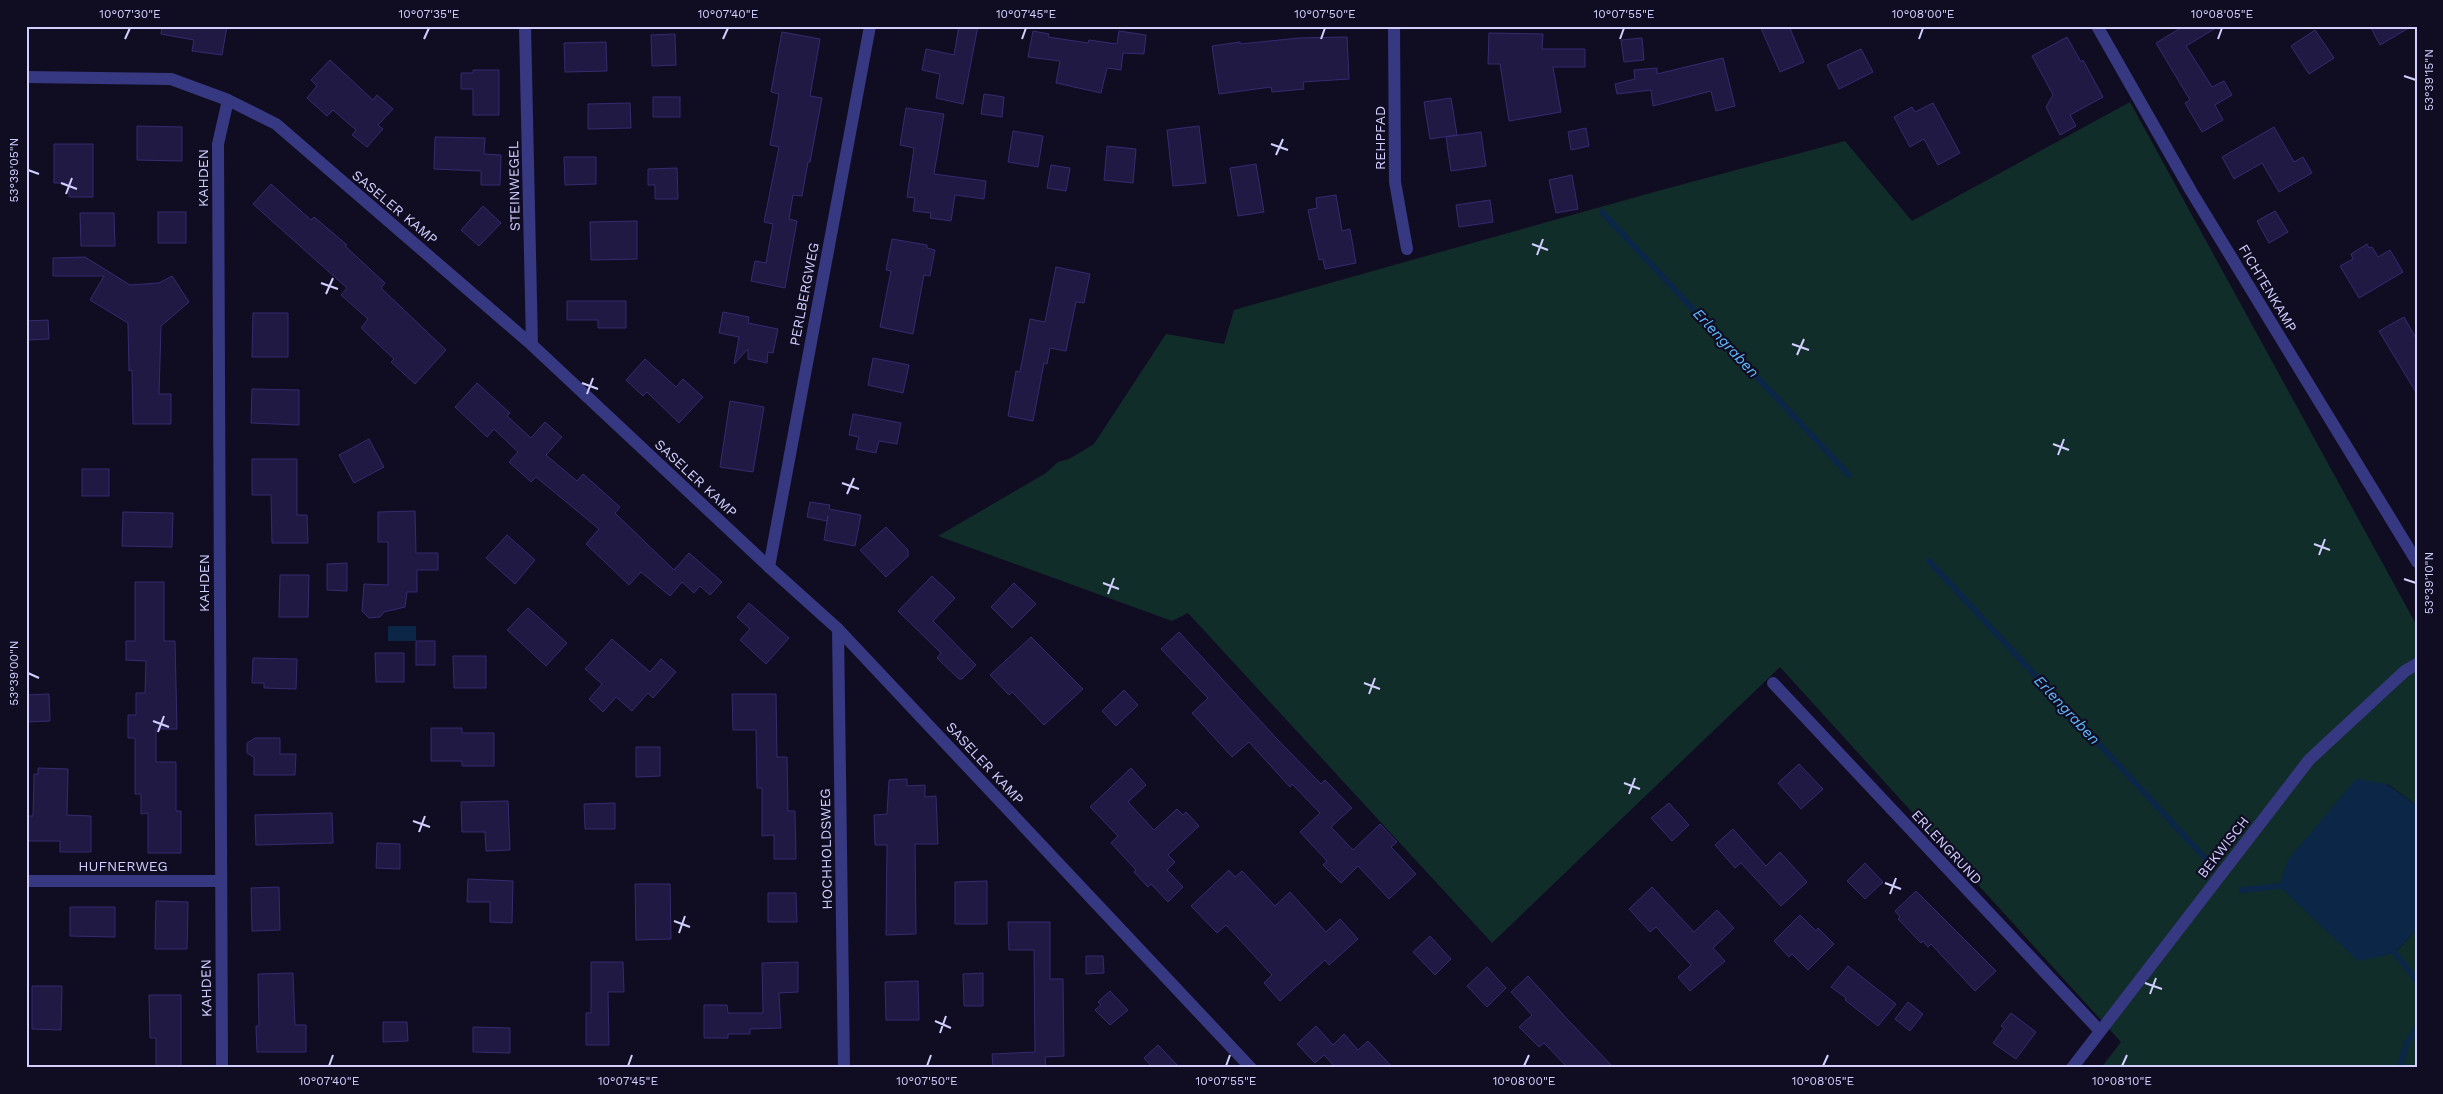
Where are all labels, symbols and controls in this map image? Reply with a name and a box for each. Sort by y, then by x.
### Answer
text: 10°07'30"E [99,7,161,21]
text: 10°07'35"E [399,7,460,21]
text: 10°07'40"E [698,7,759,21]
text: 10°07'45"E [996,7,1056,21]
text: 10°07'50"E [1294,7,1356,21]
text: 10°07'55"E [1594,7,1655,21]
text: 10°08'00"E [1892,7,1955,21]
text: 10°08'05"E [2191,7,2253,21]
text: 53°39'15"N [2422,49,2436,111]
street label: REHPFAD [1372,106,1388,170]
text: 53°39'05"N [7,138,21,202]
street label: STEINWEGEL [505,141,523,231]
street label: KAHDEN [195,149,211,207]
street label: SASELER KAMP [349,167,441,247]
street label: PERLBERGWEG [786,241,822,347]
street label: FICHTENKAMP [2236,241,2300,335]
water label: Erlengraben [1689,305,1763,381]
street label: SASELER KAMP [652,436,740,520]
text: 53°39'10"N [2422,552,2436,614]
street label: KAHDEN [196,554,212,612]
text: 53°39'00"N [7,640,21,706]
water label: Erlengraben [2030,672,2104,748]
street label: SASELER KAMP [943,719,1027,807]
street label: HOCHHOLDSWEG [817,788,835,910]
street label: ERLENGRUND [1909,807,1985,887]
street label: BEKWISCH [2194,813,2252,881]
street label: HUFNERWEG [78,858,168,874]
street label: KAHDEN [197,959,215,1017]
text: 10°07'40"E [299,1074,360,1088]
text: 10°07'45"E [598,1074,658,1088]
text: 10°07'50"E [896,1074,958,1088]
text: 10°07'55"E [1196,1074,1257,1088]
text: 10°08'00"E [1493,1074,1556,1088]
text: 10°08'05"E [1792,1074,1854,1088]
text: 10°08'10"E [2092,1074,2152,1088]

